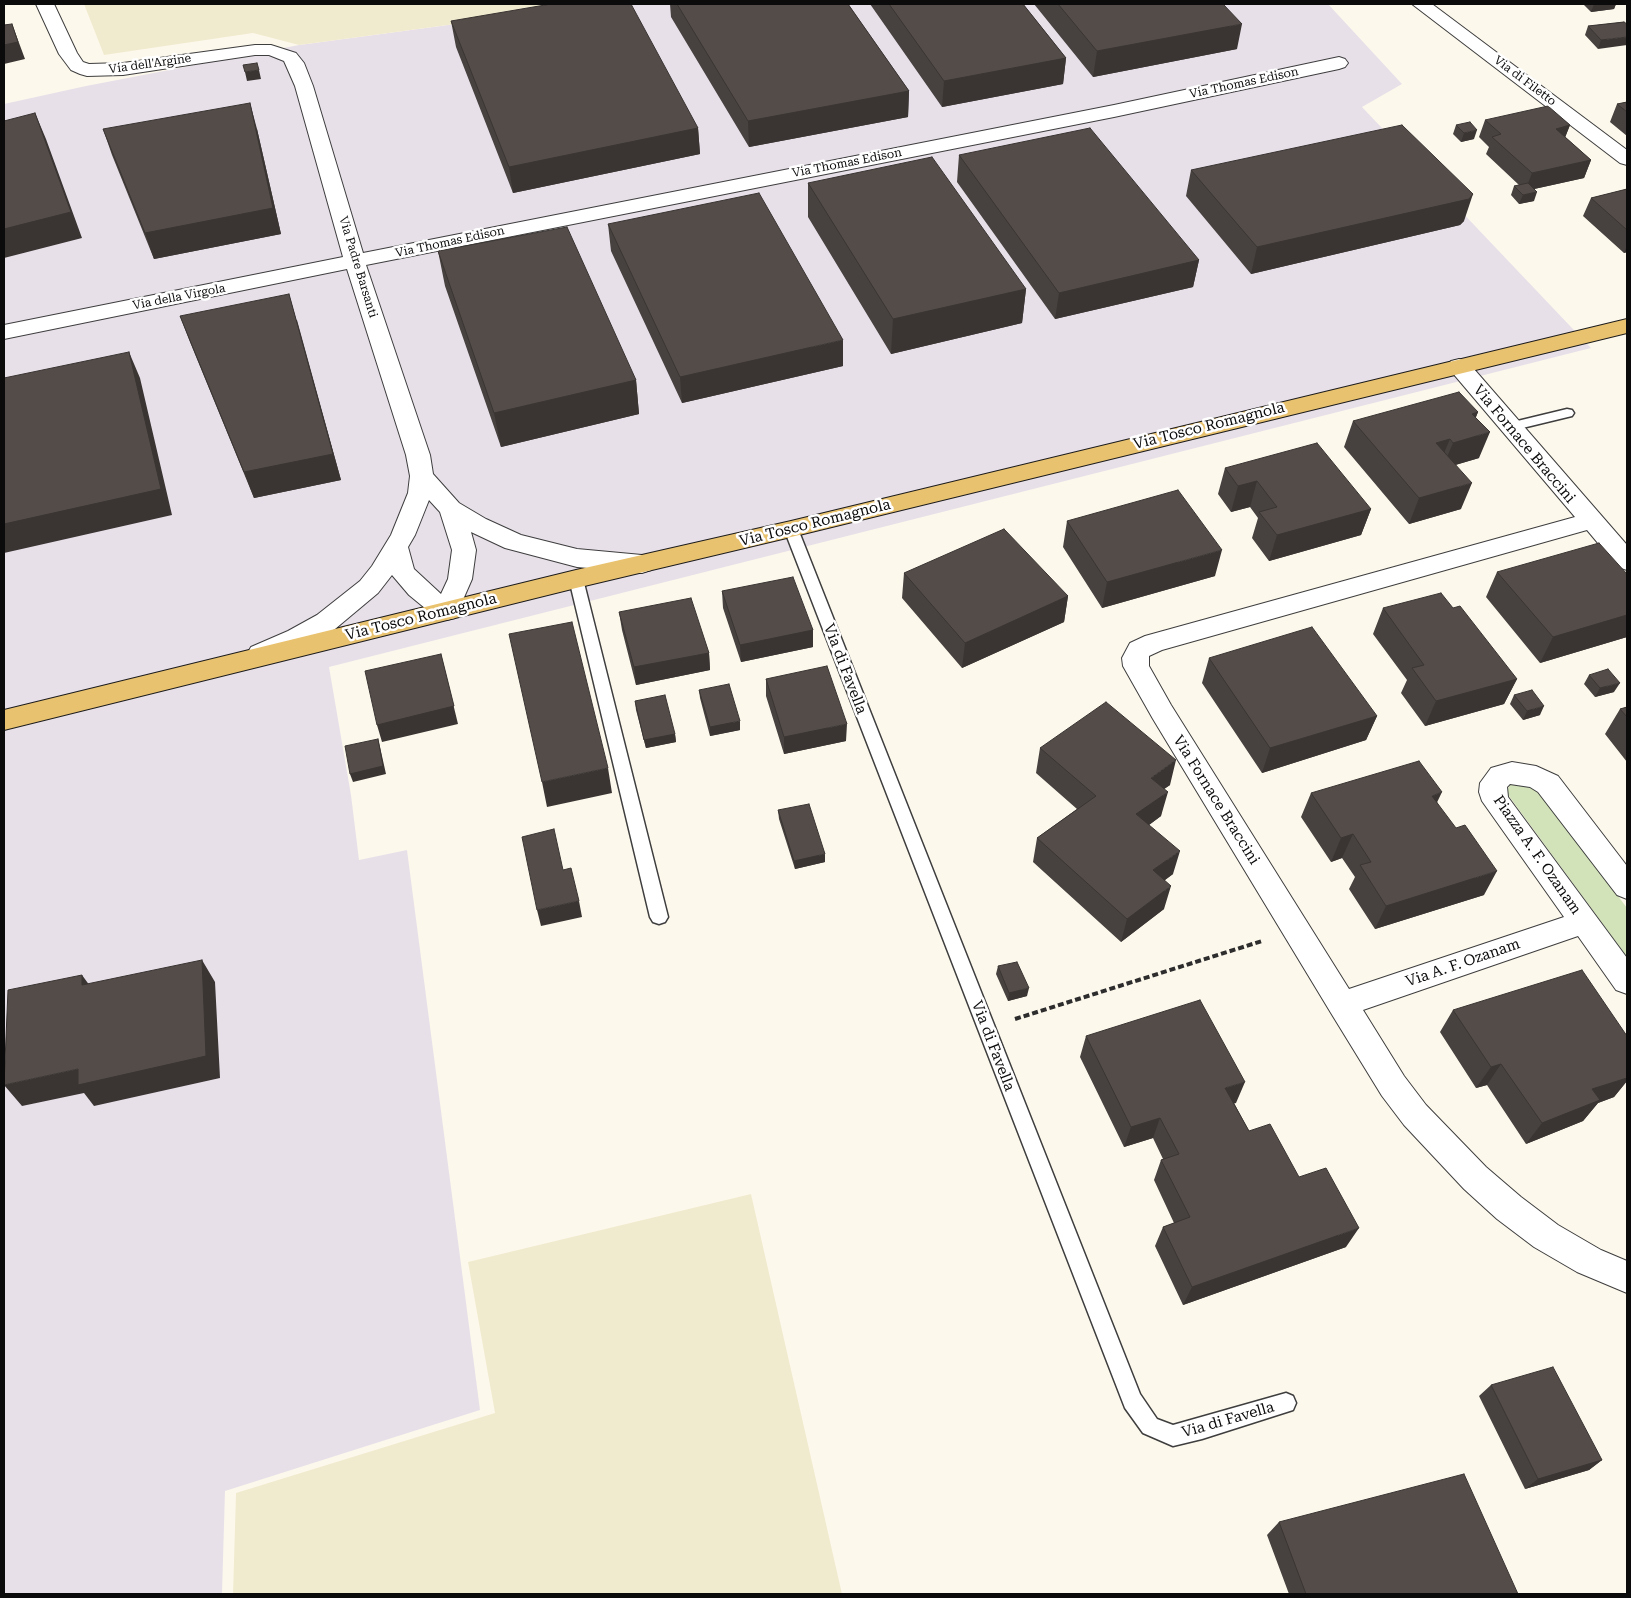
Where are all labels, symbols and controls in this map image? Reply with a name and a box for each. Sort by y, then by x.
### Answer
street label: Via dell'Argine [108,51,192,77]
street label: Via di Filetto [1491,53,1559,109]
street label: Via Thomas Edison [1188,64,1300,102]
street label: Via Thomas Edison [791,145,903,181]
street label: Via Padre Barsanti [336,215,380,319]
street label: Via Thomas Edison [394,223,506,261]
street label: Via della Virgola [132,281,226,313]
street label: Via Fornace Braccini [1469,381,1579,507]
street label: Via Tosco Romagnola [1131,398,1287,454]
street label: Via Tosco Romagnola [737,495,893,551]
street label: Via Tosco Romagnola [343,589,499,645]
street label: Via di Favella [820,621,870,717]
street label: Via Fornace Braccini [1169,732,1263,868]
street label: Piazza A. F. Ozanam [1489,792,1585,918]
street label: Via A. F. Ozanam [1404,935,1522,991]
street label: Via di Favella [968,998,1018,1094]
street label: Via di Favella [1180,1398,1276,1442]

